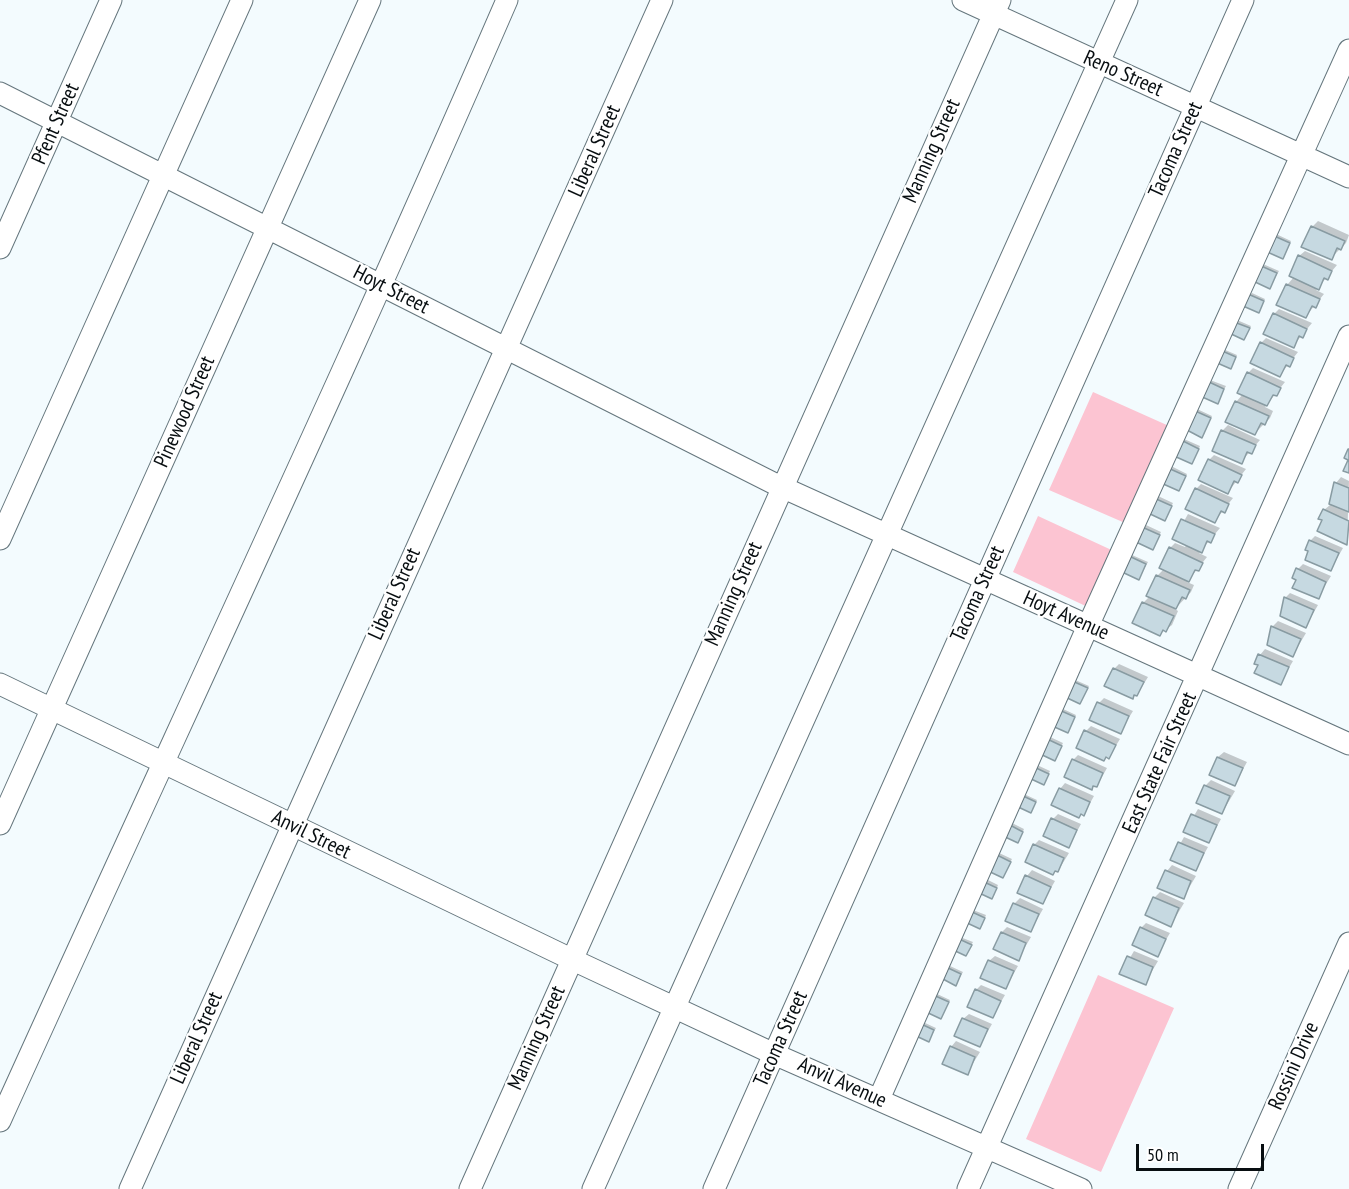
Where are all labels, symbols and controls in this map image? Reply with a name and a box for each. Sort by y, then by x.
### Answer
street label: Reno Street [1079,45,1167,103]
street label: Pfent Street [27,79,85,169]
street label: Manning Street [898,95,966,207]
street label: Tacoma Street [1144,98,1208,202]
street label: Liberal Street [564,101,626,201]
street label: Hoyt Street [349,260,433,320]
street label: Pinewood Street [149,352,221,472]
street label: Manning Street [700,538,768,650]
street label: Tacoma Street [946,542,1010,646]
street label: Liberal Street [364,544,426,644]
street label: Hoyt Avenue [1019,586,1113,646]
street label: East State Fair Street [1118,688,1202,838]
street label: Anvil Street [267,805,355,865]
street label: Manning Street [503,982,571,1094]
street label: Tacoma Street [749,987,813,1091]
street label: Liberal Street [166,988,228,1088]
street label: Rossini Drive [1263,1018,1325,1114]
street label: Anvil Avenue [794,1052,890,1114]
scale bar [1139,1132,1266,1170]
text: 50 m [1147,1143,1179,1166]

